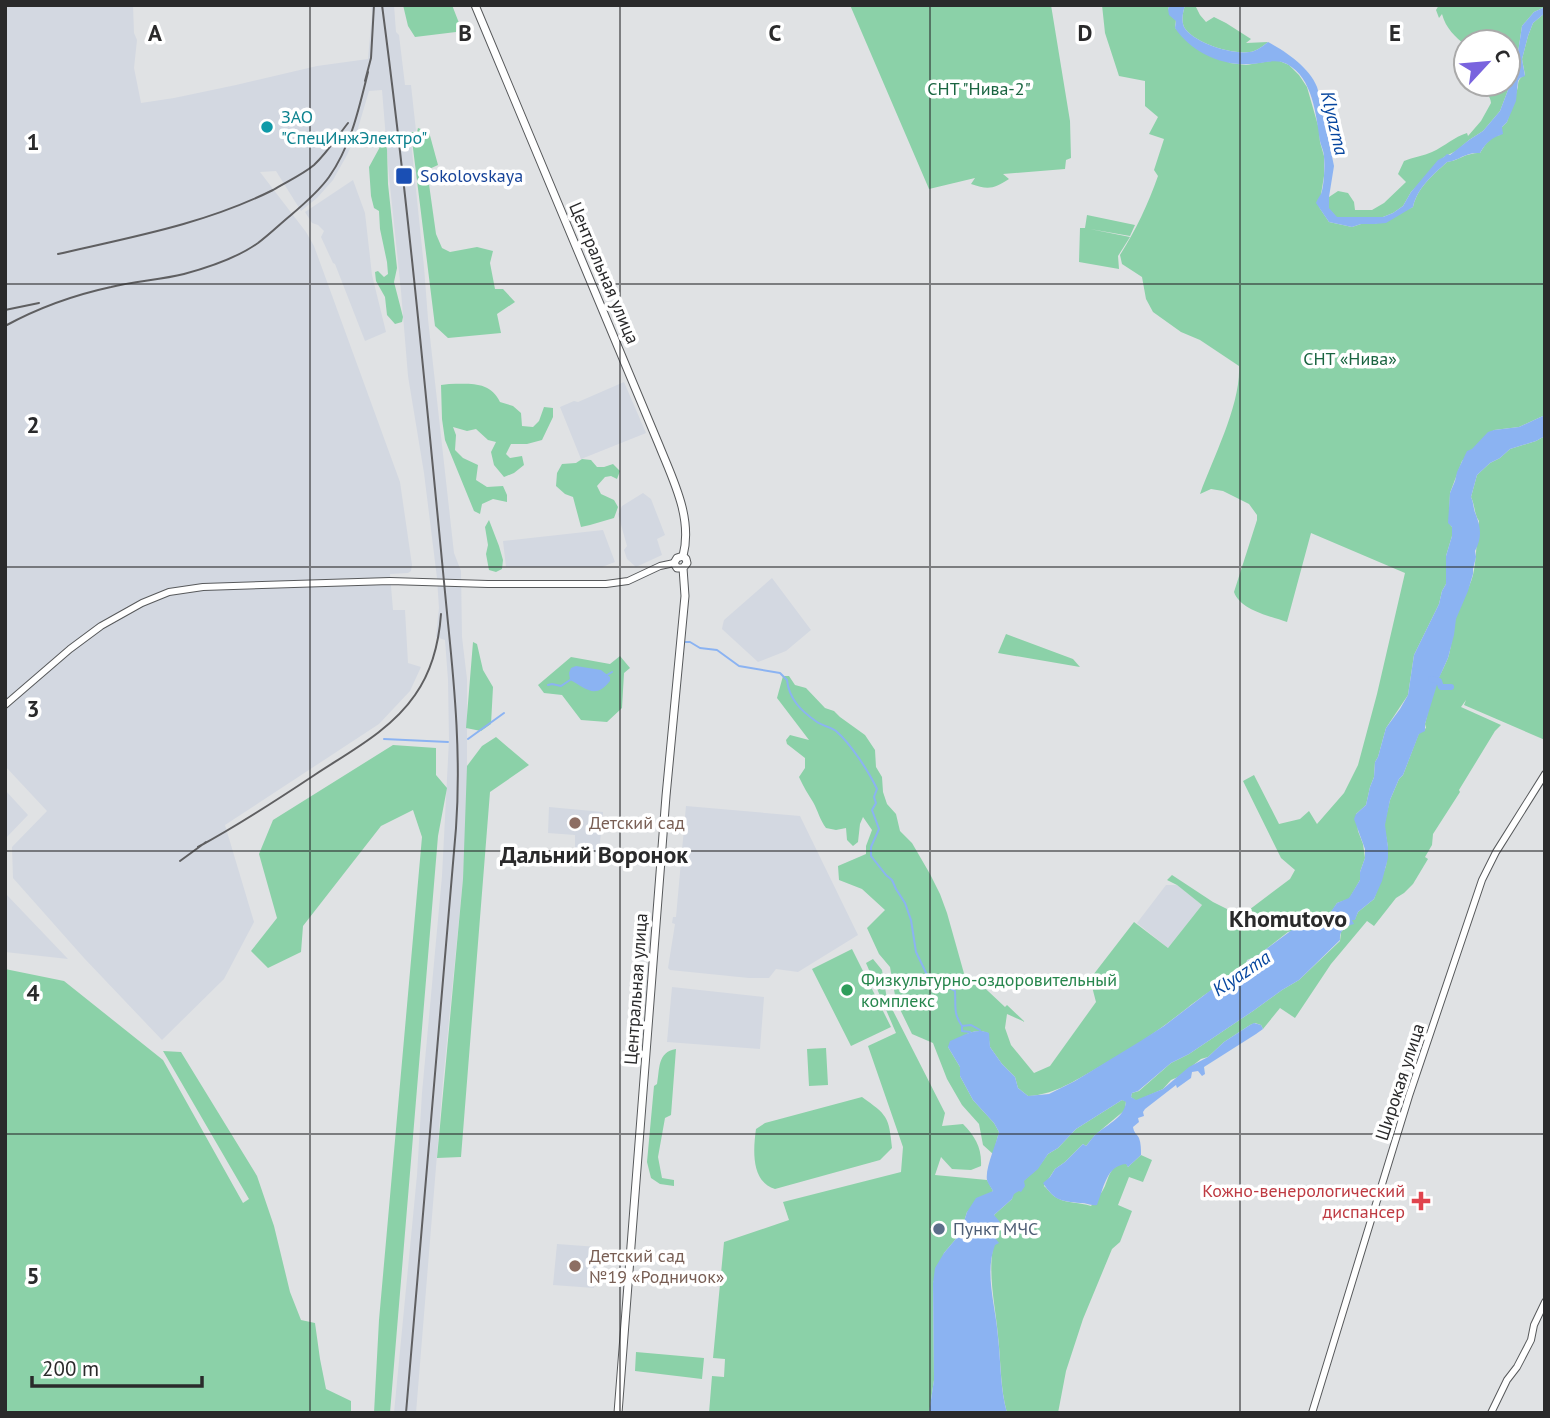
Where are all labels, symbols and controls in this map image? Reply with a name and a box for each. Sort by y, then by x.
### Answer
text: A [148,18,162,47]
text: B [458,18,472,47]
text: C [769,18,782,47]
text: D [1078,18,1092,47]
text: E [1389,18,1401,47]
north arrow [1452,28,1522,98]
text: С [1489,46,1516,66]
park label: СНТ "Нива-2" [927,77,1031,100]
water label: Klyazma [1316,89,1354,158]
place label: ЗАО "СпецИнжЭлектро" [281,105,427,149]
marker: ЗАО "СпецИнжЭлектро" [259,119,275,135]
text: 1 [26,127,40,156]
place label: Sokolovskaya [420,164,523,187]
marker: Sokolovskaya [394,166,414,186]
street label: Центральная улица [564,198,645,347]
park label: СНТ «Нива» [1303,347,1397,370]
text: 2 [26,410,40,439]
text: 3 [26,694,40,723]
place label: Детский сад [589,811,685,834]
marker: Детский сад [567,815,583,831]
district label: Дальний Воронок [500,839,688,870]
district label: Khomutovo [1229,903,1347,934]
street label: Центральная улица [619,912,652,1066]
water label: Klyazma [1207,944,1275,1001]
place label: Физкультурно-оздоровительный комплекс [861,968,1117,1012]
text: 4 [26,978,40,1007]
marker: Физкультурно-оздоровительный комплекс [839,982,855,998]
street label: Широкая улица [1370,1020,1429,1143]
place label: Кожно-венерологический диспансер [1202,1179,1405,1223]
marker: Кожно-венерологический диспансер [1411,1191,1431,1211]
place label: Пункт МЧС [953,1217,1038,1240]
marker: Пункт МЧС [931,1221,947,1237]
place label: Детский сад №19 «Родничок» [589,1244,724,1288]
marker: Детский сад №19 «Родничок» [567,1258,583,1274]
text: 5 [26,1261,40,1290]
scale bar [32,1344,201,1388]
text: 200 m [42,1355,99,1382]

